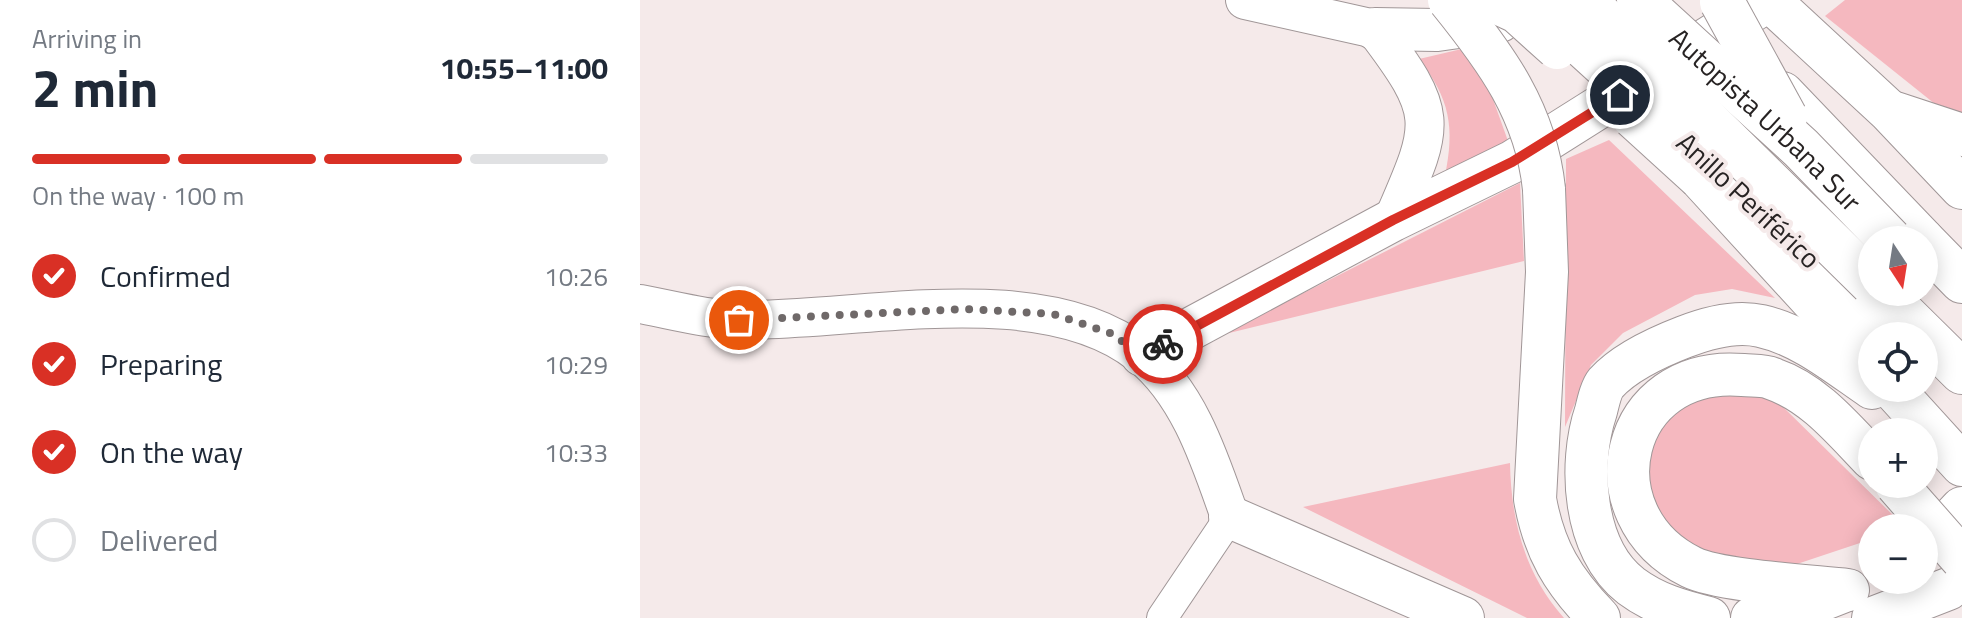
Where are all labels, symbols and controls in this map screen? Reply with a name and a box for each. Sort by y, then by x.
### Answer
street label: Autopista Urbana Sur [1660,17,1873,221]
text: Arriving in [32,19,142,58]
text: 10:55–11:00 [440,45,608,91]
text: 2 min [32,48,158,127]
pin [1586,61,1654,129]
icon: home [1598,73,1642,117]
street label: Anillo Periférico [1667,122,1831,278]
text: On the way · 100 m [32,176,244,215]
north arrow [1858,226,1938,306]
map controls [1858,226,1938,594]
text: Confirmed [100,253,231,299]
icon: check [32,254,76,298]
text: 10:26 [544,257,608,296]
pin [705,286,773,354]
icon: bag [717,298,761,342]
courier [1123,304,1203,384]
icon: bike [1141,322,1185,366]
button: locate [1858,322,1938,402]
text: Preparing [100,341,222,387]
icon: check [32,342,76,386]
text: 10:29 [544,345,608,384]
button: + [1858,418,1938,498]
text: On the way [100,429,243,475]
icon: check [32,430,76,474]
text: 10:33 [544,433,608,472]
button: − [1858,514,1938,594]
text: Delivered [100,517,218,563]

